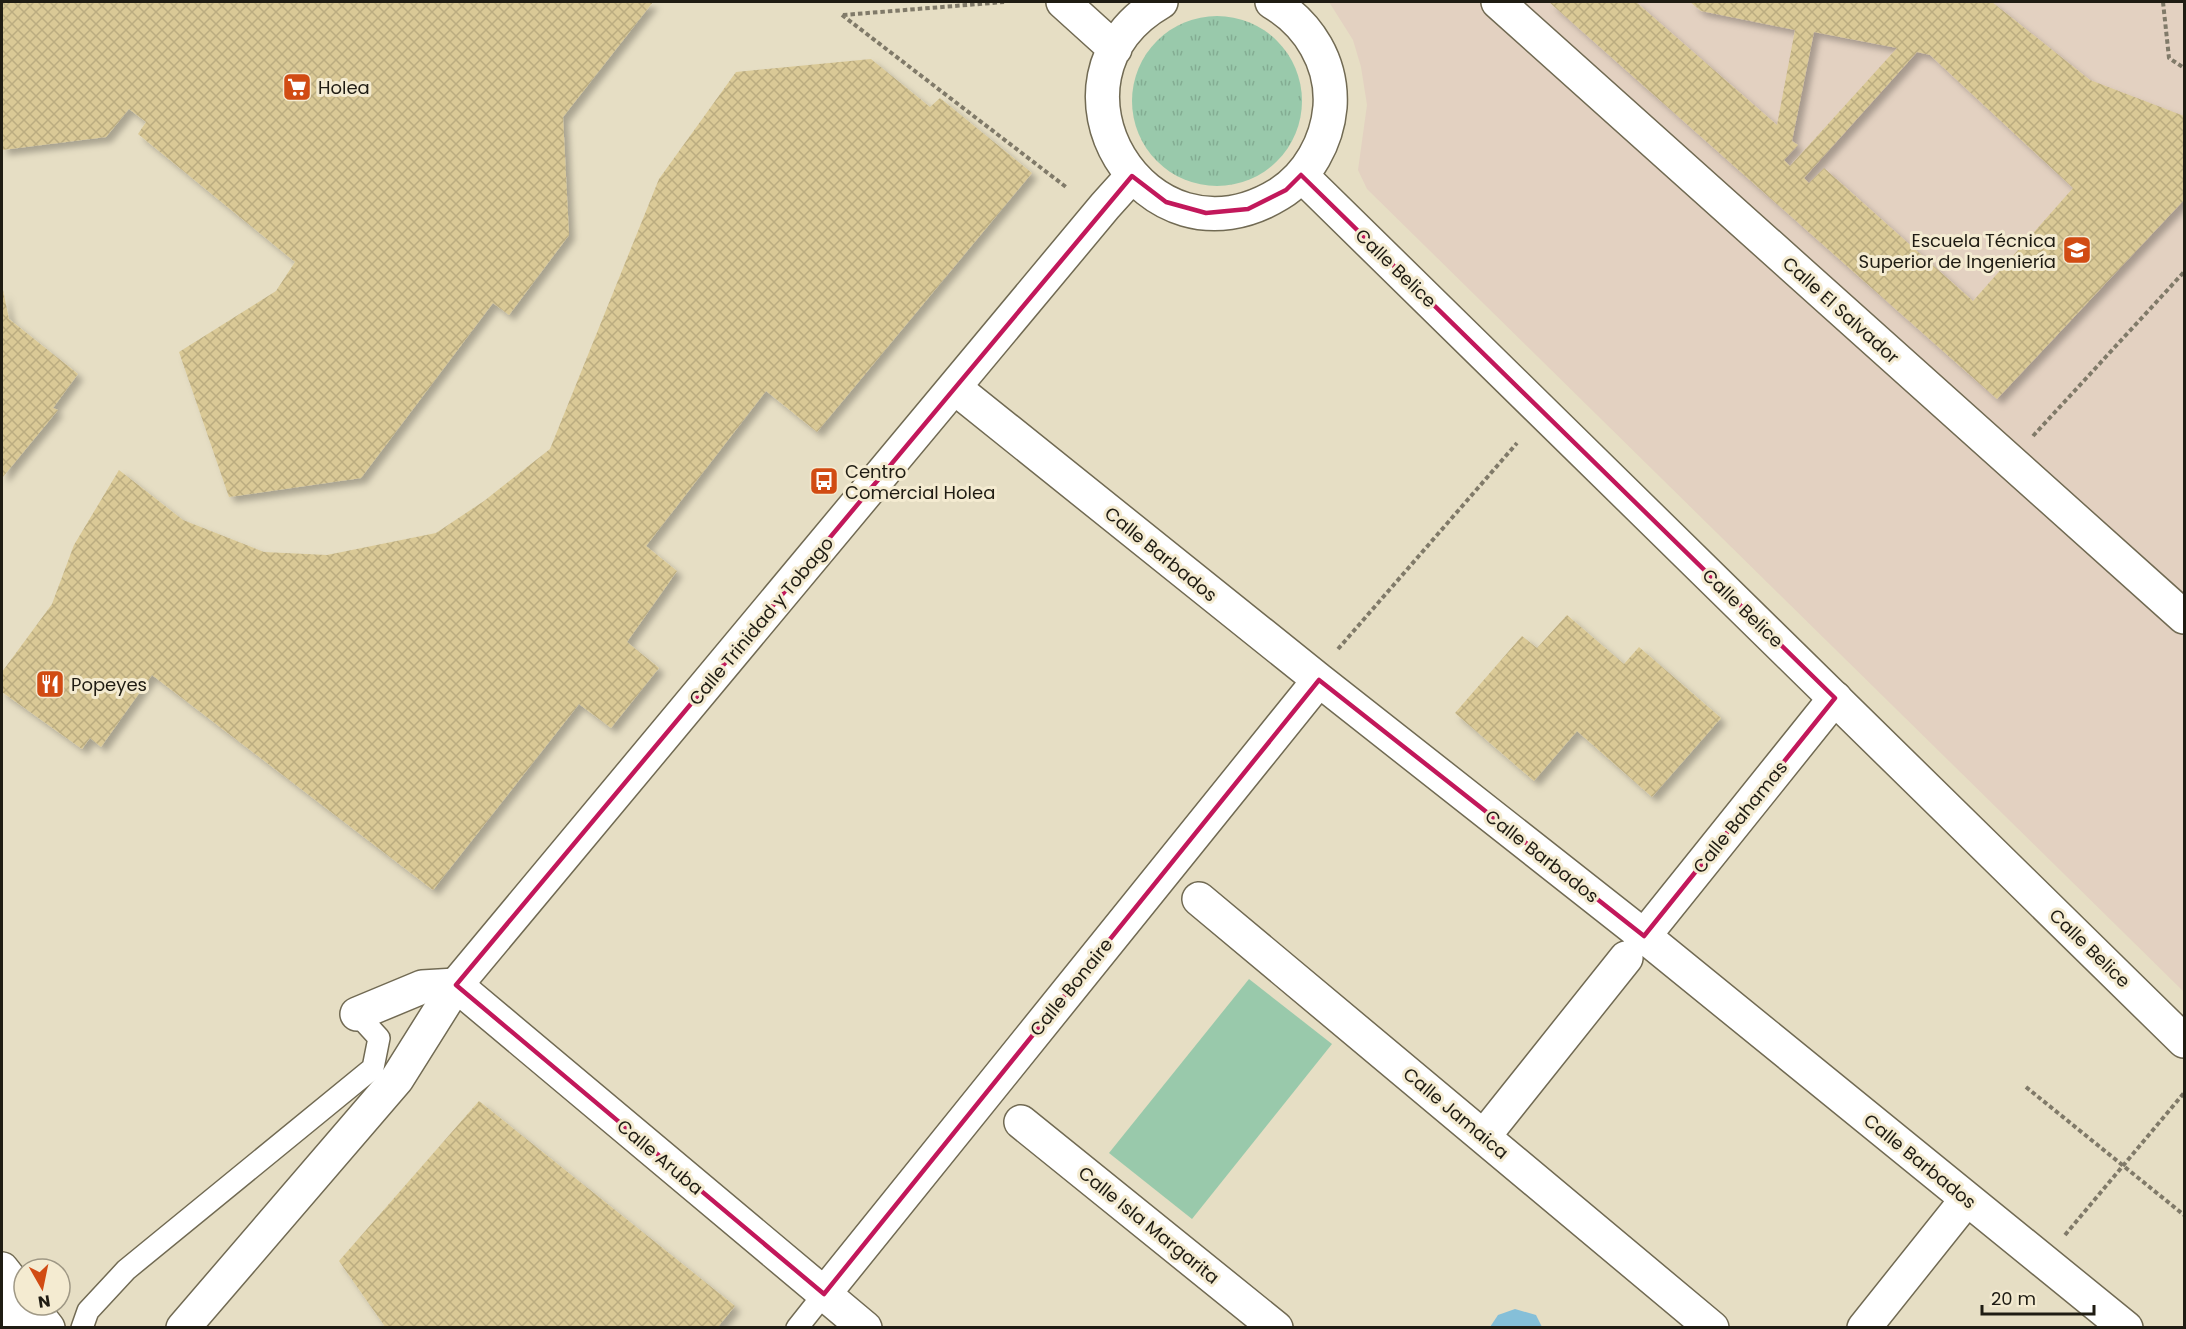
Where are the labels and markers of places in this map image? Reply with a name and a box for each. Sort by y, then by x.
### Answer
supermarket icon: Holea [281,71,313,103]
place label: Holea [318,75,370,100]
place label: Escuela Técnica Superior de Ingeniería [1859,228,2056,274]
school or university icon: Escuela Técnica Superior de Ingeniería [2061,234,2093,266]
place label: Centro Comercial Holea [845,459,995,505]
bus stop icon: Centro Comercial Holea [808,465,840,497]
restaurant icon: Popeyes [34,668,66,700]
place label: Popeyes [71,672,147,697]

